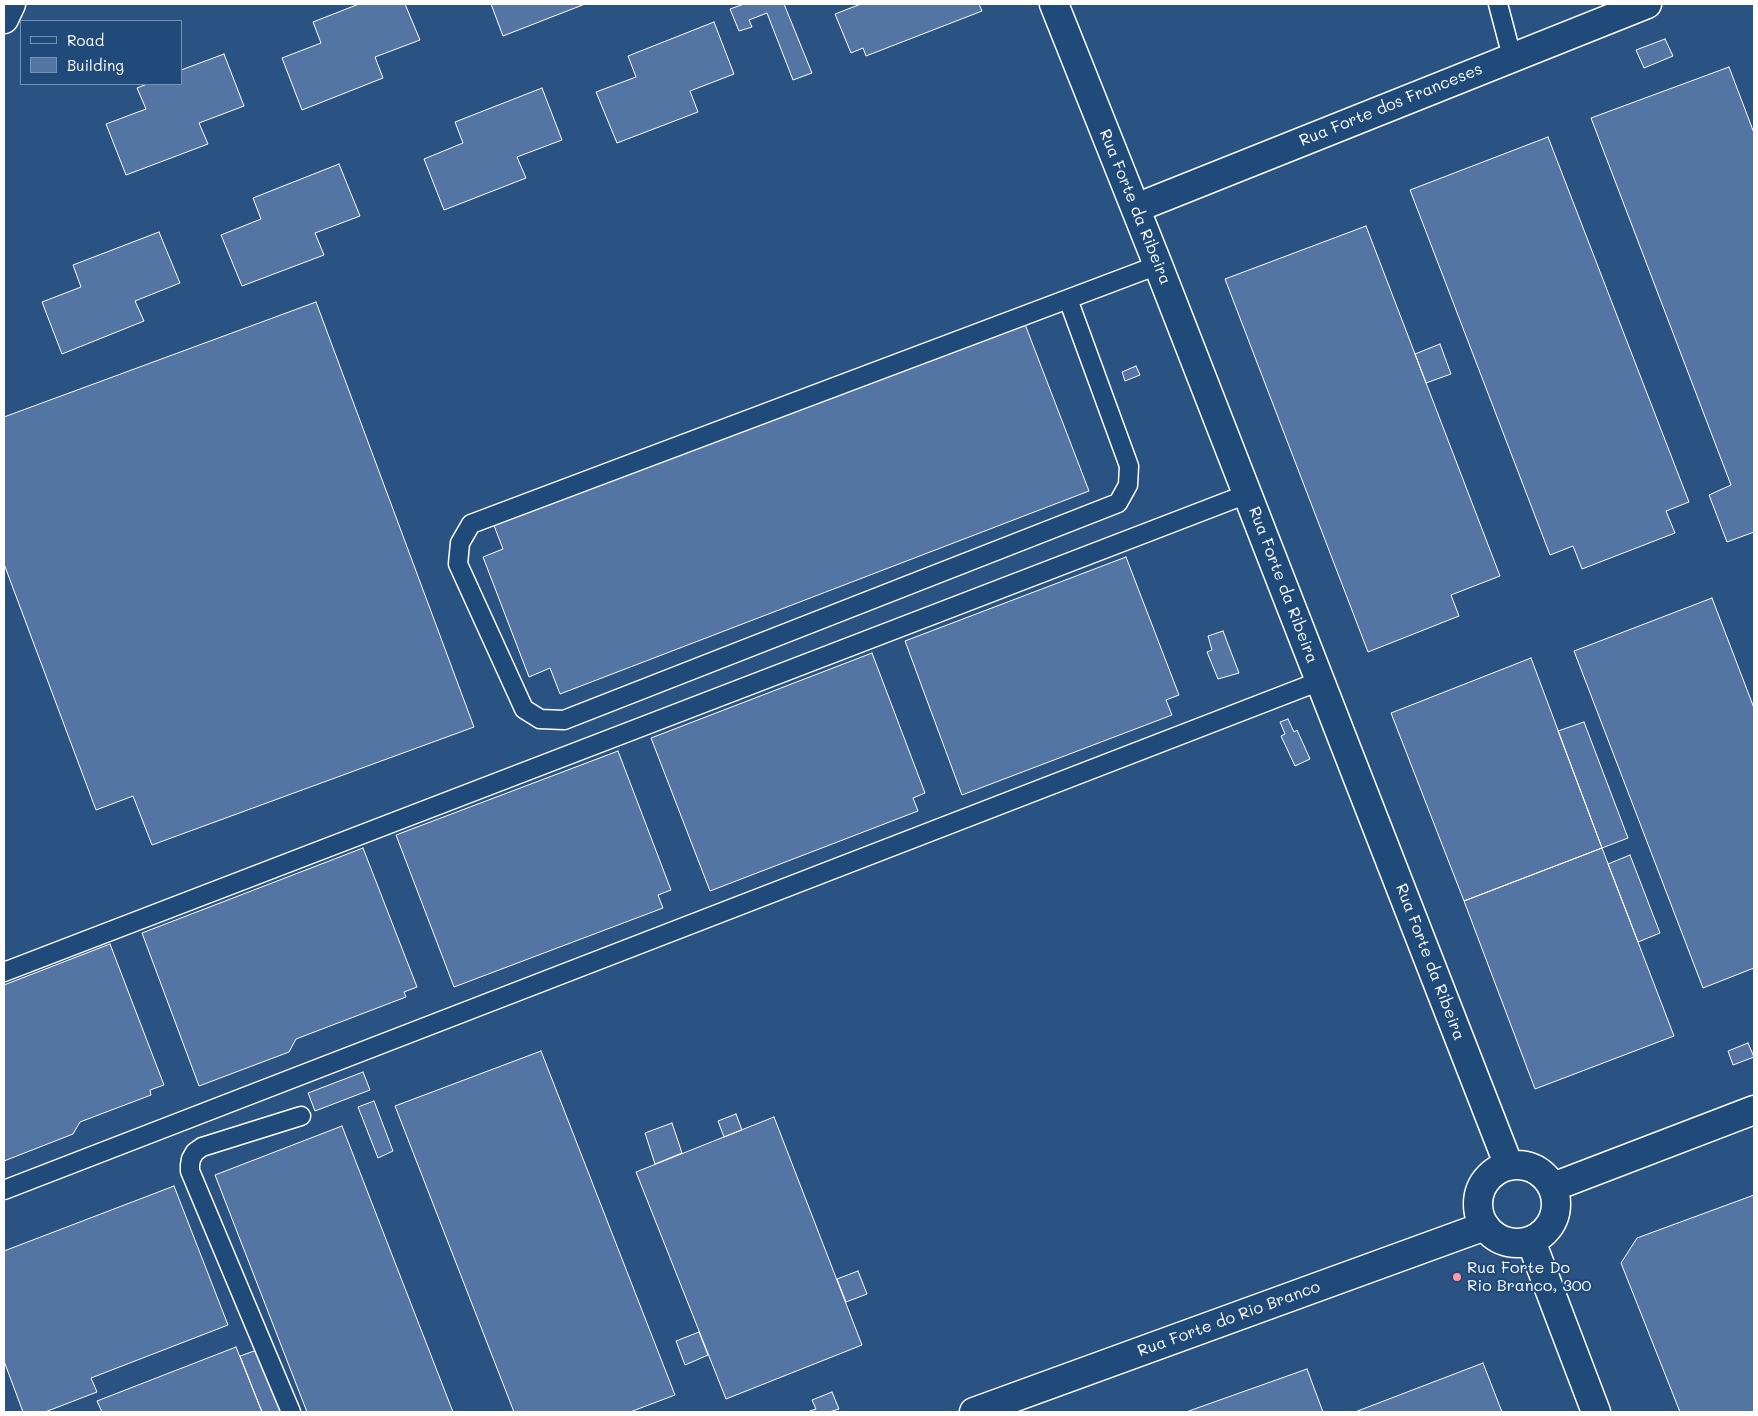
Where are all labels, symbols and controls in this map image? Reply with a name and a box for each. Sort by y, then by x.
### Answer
legend [20,20,182,85]
text: Road [67,30,104,50]
text: Building [67,55,124,75]
street label: Rua Forte dos Franceses [1297,59,1485,151]
street label: Rua Forte da Ribeira [1095,126,1175,288]
street label: Rua Forte da Ribeira [1244,504,1322,666]
street label: Rua Forte da Ribeira [1391,881,1469,1043]
place label: Rua Forte Do Rio Branco, 300 [1467,1258,1591,1296]
marker: Rua Forte Do Rio Branco, 300 [1451,1271,1463,1283]
street label: Rua Forte do Rio Branco [1135,1277,1323,1361]

